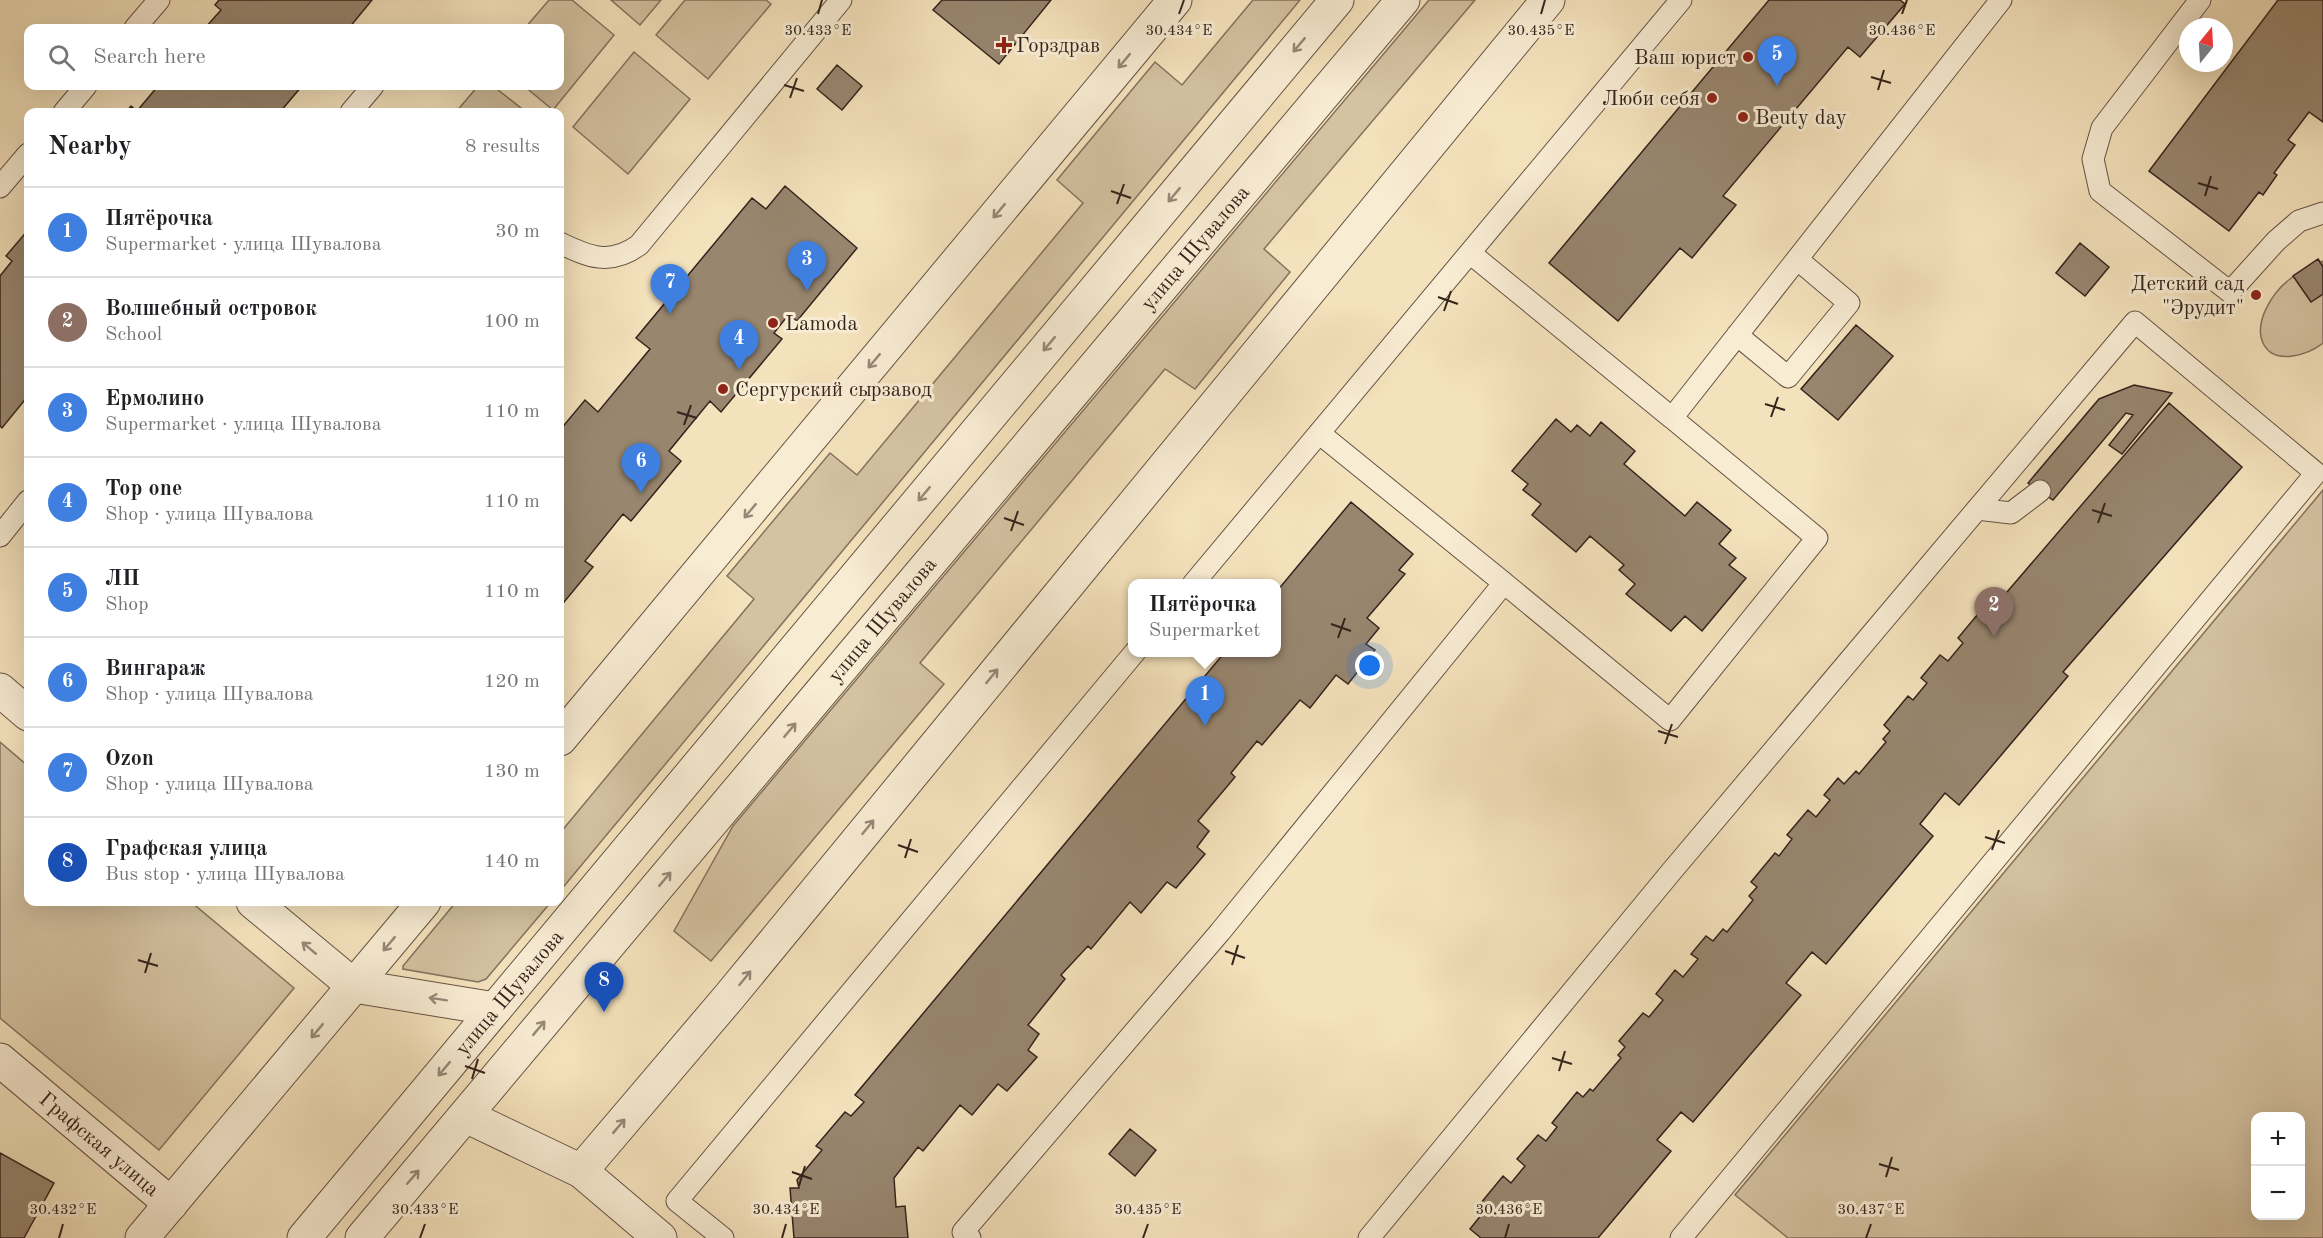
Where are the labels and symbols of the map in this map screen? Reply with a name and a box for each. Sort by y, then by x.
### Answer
north arrow [2179,18,2233,72]
text: 30.433°E [785,24,851,39]
text: 30.434°E [1146,24,1212,39]
text: 30.435°E [1508,24,1574,39]
text: 30.436°E [1869,24,1935,39]
place label: Горздрав [1016,36,1100,57]
pin: 5 [1758,36,1796,86]
one-way arrow [1292,37,1306,52]
marker: Горздрав [997,38,1011,52]
place label: Ваш юрист [1634,48,1736,69]
marker: Ваш юрист [1741,50,1755,64]
one-way arrow [1117,53,1131,68]
place label: Люби себя [1602,89,1700,110]
marker: Люби себя [1705,91,1719,105]
place label: Beuty day [1755,108,1847,129]
marker: Beuty day [1736,110,1750,124]
street label: улица Шувалова [1138,182,1254,315]
one-way arrow [1168,187,1181,203]
one-way arrow [993,203,1006,219]
pin: 3 [788,242,826,291]
pin: 7 [650,264,690,314]
place label: Детский сад "Эрудит" [2131,274,2245,319]
marker: Детский сад "Эрудит" [2249,288,2263,302]
place label: Lamoda [785,314,858,335]
marker: Lamoda [766,316,780,330]
pin: 4 [720,320,758,370]
one-way arrow [1043,336,1056,352]
one-way arrow [868,353,881,369]
place label: Сергурский сырзавод [735,380,932,401]
marker: Сергурский сырзавод [716,382,730,396]
pin: 6 [622,444,660,493]
one-way arrow [918,486,931,502]
one-way arrow [743,503,756,519]
street label: улица Шувалова [825,554,941,687]
pin: 2 [1974,588,2014,637]
your location [1355,651,1384,680]
one-way arrow [986,668,999,684]
pin: 1 [1186,676,1224,726]
one-way arrow [783,723,797,738]
one-way arrow [862,819,875,835]
one-way arrow [658,871,671,887]
street label: улица Шувалова [452,927,568,1060]
one-way arrow [382,936,396,951]
one-way arrow [301,942,317,955]
pin: 8 [584,962,624,1012]
one-way arrow [738,970,751,986]
one-way arrow [428,994,448,1005]
one-way arrow [533,1020,546,1036]
one-way arrow [310,1023,323,1039]
one-way arrow [437,1061,451,1076]
street label: Графская улица [35,1089,162,1201]
one-way arrow [612,1118,625,1134]
one-way arrow [406,1170,420,1185]
text: 30.432°E [30,1203,96,1218]
text: 30.433°E [392,1203,458,1218]
text: 30.434°E [753,1203,819,1218]
text: 30.435°E [1115,1203,1181,1218]
text: 30.436°E [1476,1203,1542,1218]
text: 30.437°E [1838,1203,1904,1218]

